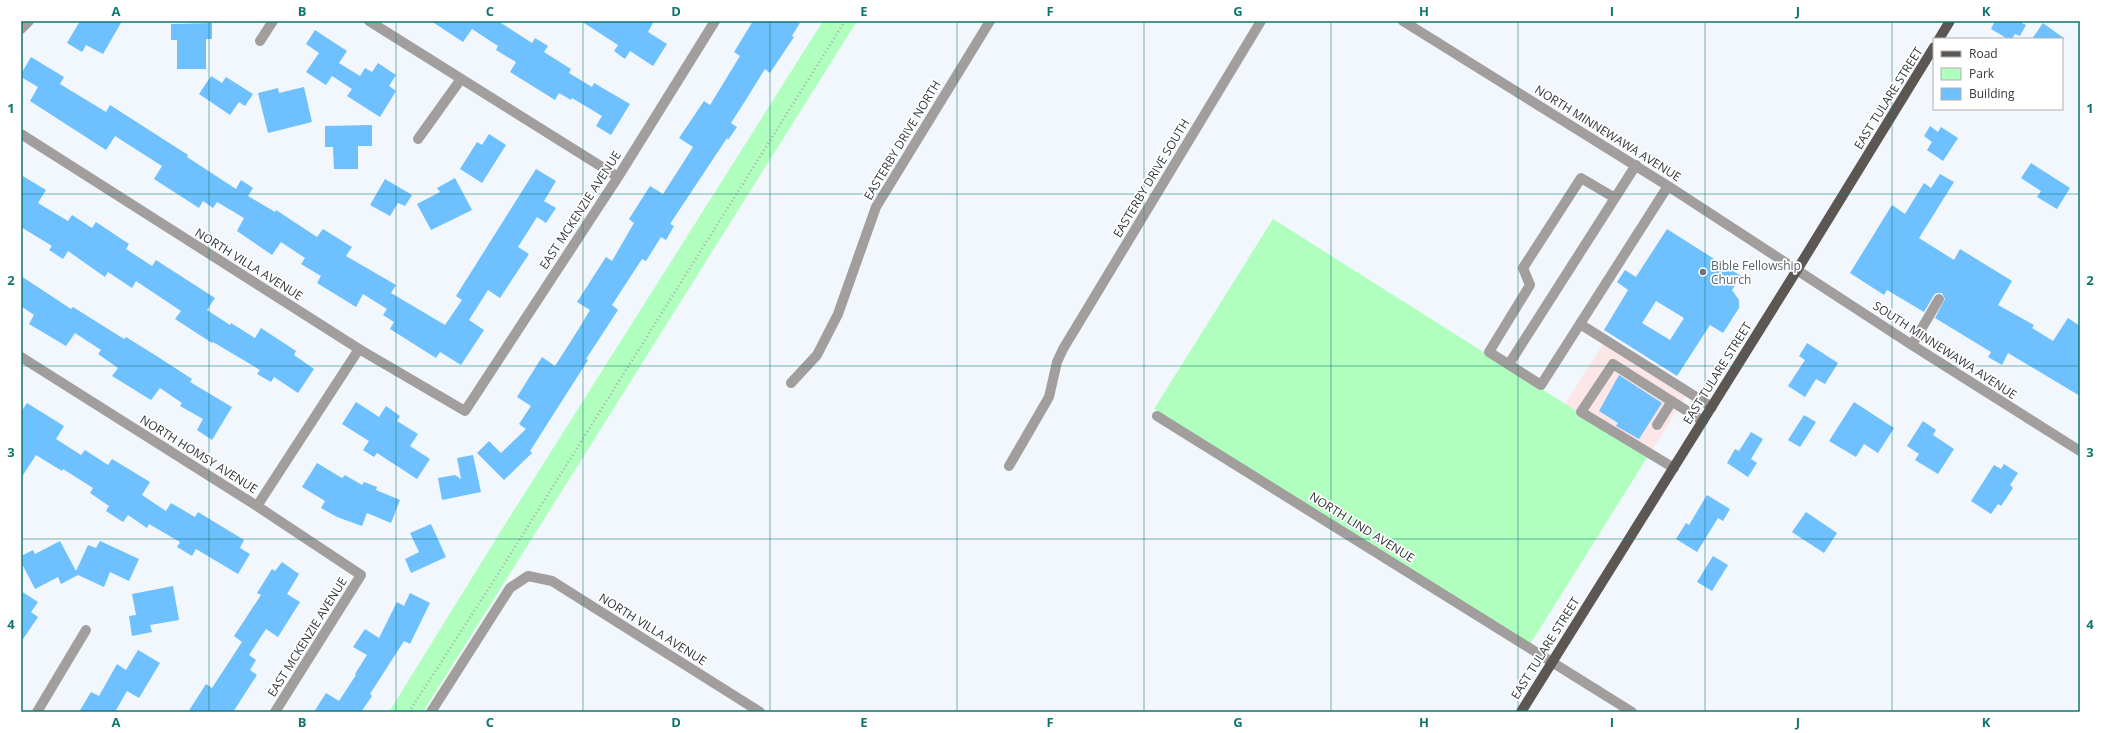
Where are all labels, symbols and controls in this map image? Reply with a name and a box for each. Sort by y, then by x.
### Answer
text: A [112,2,121,20]
text: B [298,2,307,20]
text: C [486,2,494,20]
text: D [671,2,681,20]
text: E [860,2,868,20]
text: F [1046,2,1054,20]
text: G [1233,2,1243,20]
text: H [1419,2,1429,20]
text: I [1610,2,1614,20]
text: J [1795,2,1800,20]
text: K [1982,2,1991,20]
legend [1933,38,2063,110]
street label: EAST TULARE STREET [1850,43,1927,152]
text: Road [1969,45,1998,62]
text: Park [1969,65,1995,82]
street label: EASTERBY DRIVE NORTH [860,77,944,203]
street label: NORTH MINNEWAWA AVENUE [1532,81,1684,185]
text: Building [1969,85,2015,102]
text: 1 [7,99,15,117]
text: 1 [2086,99,2094,117]
street label: EASTERBY DRIVE SOUTH [1109,115,1193,241]
street label: EAST MCKENZIE AVENUE [535,148,625,272]
street label: NORTH VILLA AVENUE [192,224,306,304]
place label: Bible Fellowship Church [1711,257,1801,288]
marker: Bible Fellowship Church [1698,267,1708,277]
text: 2 [7,271,15,289]
text: 2 [2086,271,2094,289]
street label: SOUTH MINNEWAWA AVENUE [1870,297,2020,403]
street label: EAST TULARE STREET [1679,318,1756,427]
street label: NORTH HOMSY AVENUE [137,411,261,497]
text: 3 [7,443,15,461]
text: 3 [2086,443,2094,461]
street label: NORTH LIND AVENUE [1306,488,1418,566]
street label: EAST MCKENZIE AVENUE [263,574,351,700]
street label: NORTH VILLA AVENUE [596,589,710,669]
street label: EAST TULARE STREET [1507,593,1584,702]
text: 4 [7,615,15,633]
text: 4 [2086,615,2094,633]
text: A [112,713,121,731]
text: B [298,713,307,731]
text: C [486,713,494,731]
text: D [671,713,681,731]
text: E [860,713,868,731]
text: F [1046,713,1054,731]
text: G [1233,713,1243,731]
text: H [1419,713,1429,731]
text: I [1610,713,1614,731]
text: J [1795,713,1800,731]
text: K [1982,713,1991,731]

